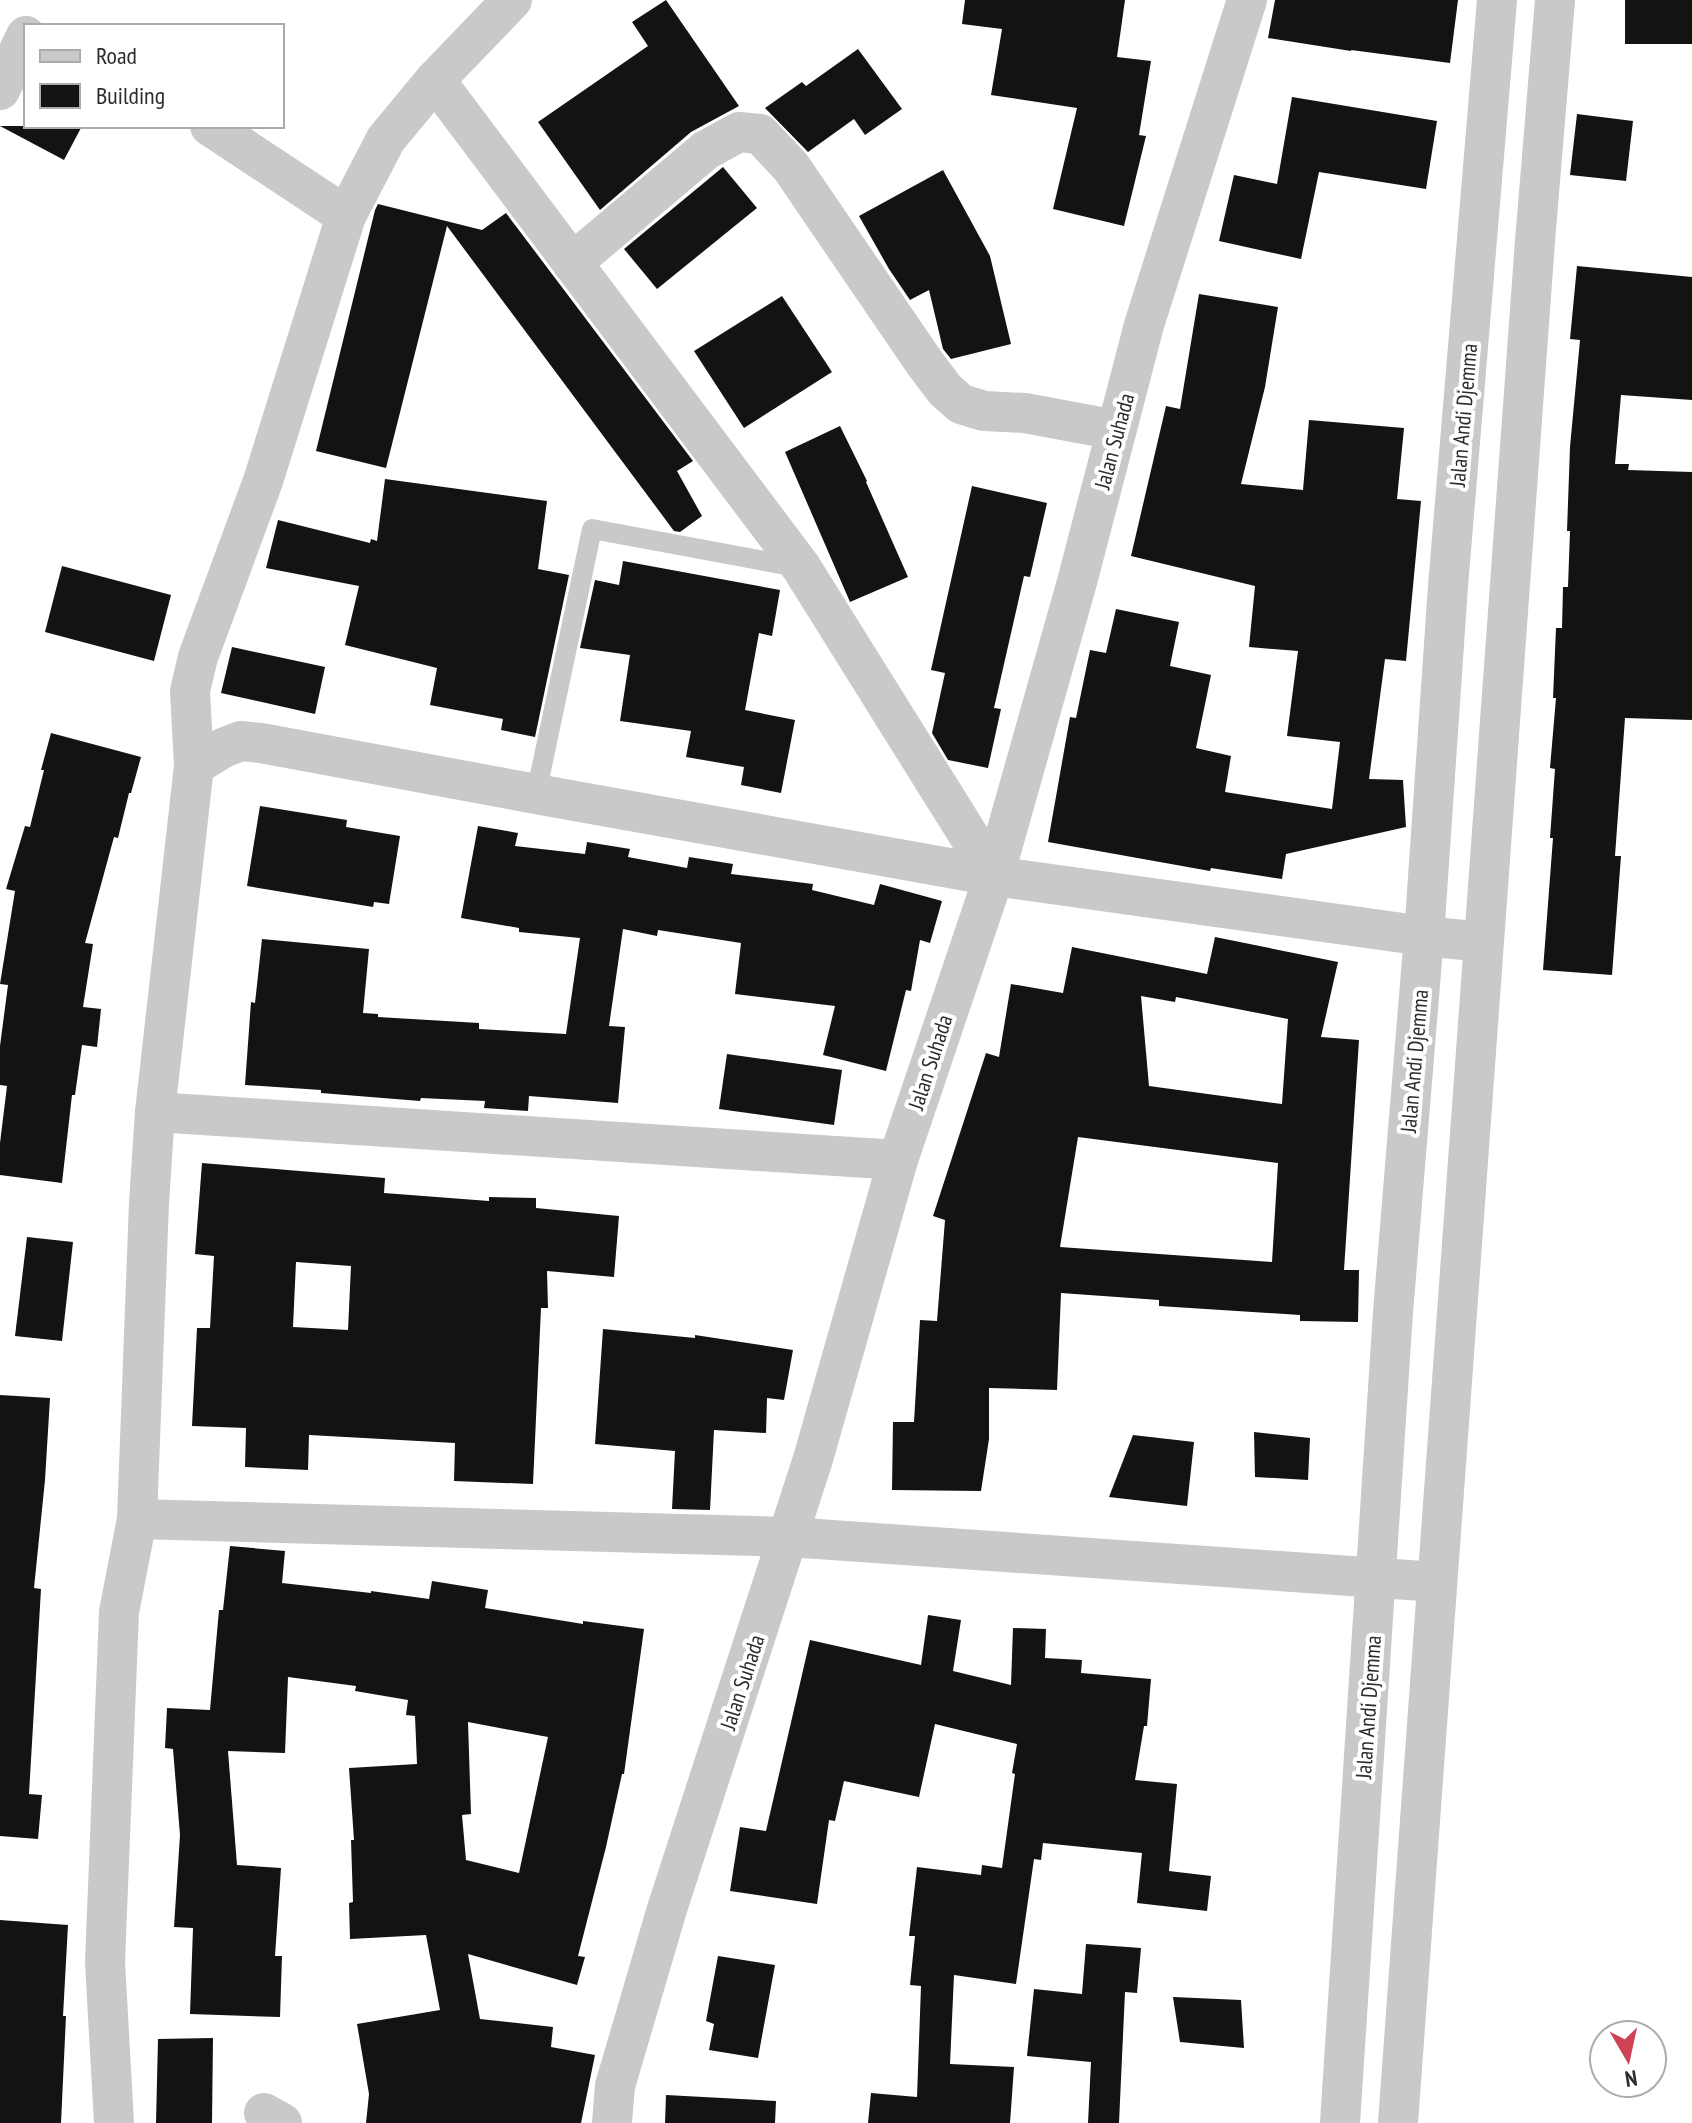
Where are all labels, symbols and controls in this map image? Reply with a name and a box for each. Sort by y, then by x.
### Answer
legend [24,24,284,128]
text: Road [96,40,137,71]
text: Building [96,80,165,111]
street label: Jalan Andi Djemma [1443,342,1483,489]
street label: Jalan Suhada [1088,390,1140,493]
street label: Jalan Andi Djemma [1394,988,1434,1135]
street label: Jalan Suhada [901,1011,958,1114]
street label: Jalan Suhada [713,1631,770,1734]
street label: Jalan Andi Djemma [1349,1634,1387,1781]
north arrow [1588,2019,1668,2099]
text: N [1623,2064,1639,2094]

